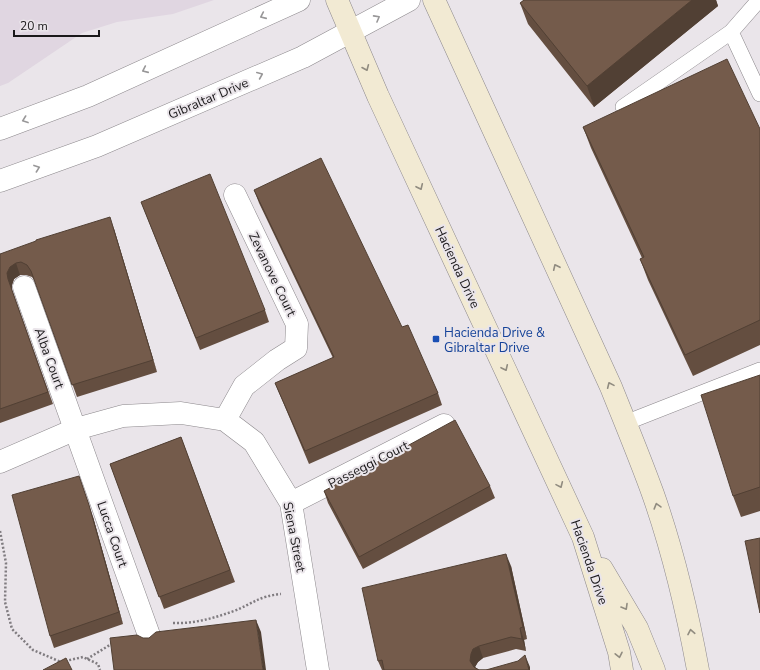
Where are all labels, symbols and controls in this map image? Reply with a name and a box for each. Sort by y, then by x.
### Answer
one-way arrow [260,11,268,19]
scale bar [14,12,99,38]
one-way arrow [373,15,380,23]
text: 20 m [20,18,48,34]
one-way arrow [361,64,369,72]
one-way arrow [142,65,149,73]
one-way arrow [257,72,264,80]
street label: Gibraltar Drive [166,74,251,124]
one-way arrow [22,115,29,123]
one-way arrow [33,164,40,172]
one-way arrow [415,182,423,190]
street label: Hacienda Drive [430,223,484,312]
street label: Zevanove Court [244,229,300,320]
one-way arrow [553,264,561,271]
place label: Hacienda Drive & Gibraltar Drive [444,324,545,357]
street label: Alba Court [30,325,69,392]
marker: Hacienda Drive & Gibraltar Drive [431,334,441,344]
one-way arrow [500,363,508,371]
one-way arrow [607,382,615,389]
street label: Passeggi Court [325,437,412,493]
one-way arrow [555,481,563,489]
street label: Lucca Court [92,499,132,570]
street label: Siena Street [278,501,310,574]
one-way arrow [653,503,662,510]
street label: Hacienda Drive [566,517,612,607]
one-way arrow [620,603,627,610]
one-way arrow [687,629,695,635]
one-way arrow [614,652,623,658]

